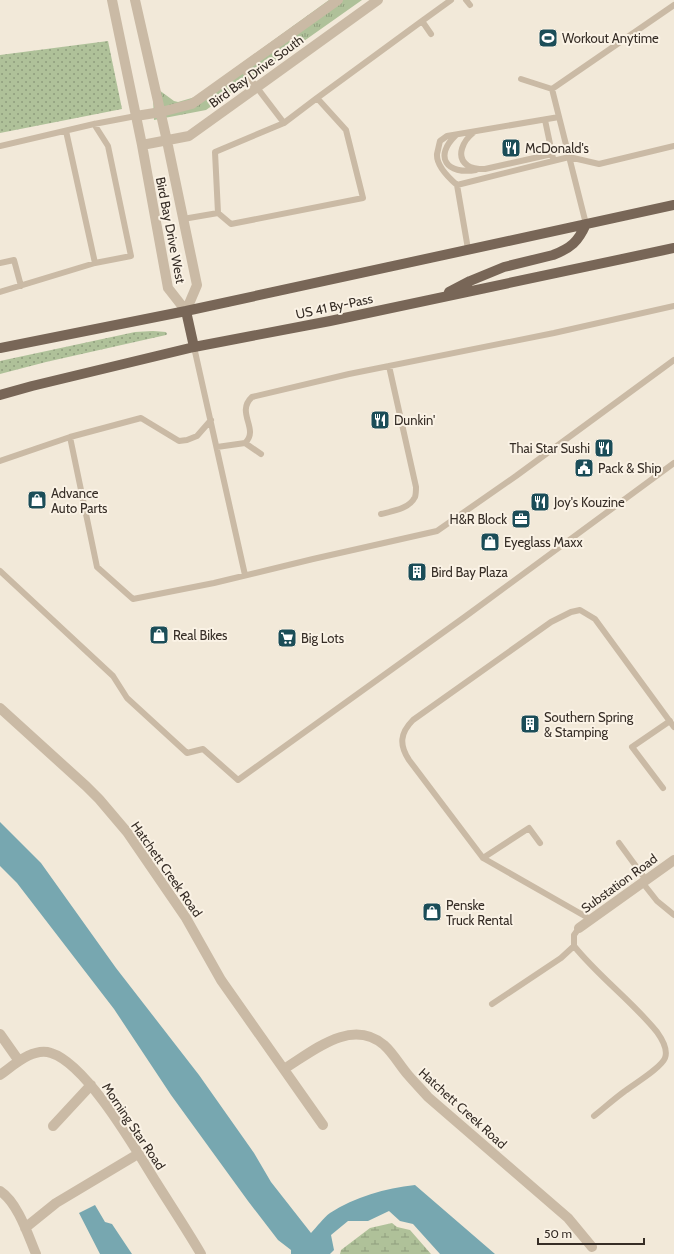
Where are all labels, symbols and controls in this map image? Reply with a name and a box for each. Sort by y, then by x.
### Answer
sports icon: Workout Anytime [537,27,559,49]
place label: Workout Anytime [562,30,659,46]
street label: Bird Bay Drive South [206,31,306,111]
restaurant icon: McDonald's [500,137,522,159]
place label: McDonald's [525,140,590,156]
street label: Bird Bay Drive West [153,175,189,285]
street label: US 41 By-Pass [294,290,375,322]
restaurant icon: Dunkin' [369,409,391,431]
place label: Dunkin' [394,412,435,428]
restaurant icon: Thai Star Sushi [593,437,615,459]
place label: Thai Star Sushi [510,440,590,456]
public building icon: Pack & Ship [573,457,595,479]
place label: Pack & Ship [598,460,662,476]
place label: Advance Auto Parts [51,485,108,516]
shop icon: Advance Auto Parts [26,489,48,511]
restaurant icon: Joy's Kouzine [529,491,551,513]
place label: Joy's Kouzine [553,494,625,510]
office icon: H&R Block [510,508,532,530]
place label: H&R Block [450,511,507,527]
shop icon: Eyeglass Maxx [479,531,501,553]
place label: Eyeglass Maxx [504,534,583,550]
building icon: Bird Bay Plaza [406,561,428,583]
place label: Bird Bay Plaza [431,564,509,580]
shop icon: Real Bikes [148,624,170,646]
place label: Real Bikes [173,627,228,643]
supermarket icon: Big Lots [276,627,298,649]
place label: Big Lots [301,630,345,646]
place label: Southern Spring & Stamping [544,709,634,740]
building icon: Southern Spring & Stamping [519,713,541,735]
street label: Hatchett Creek Road [128,818,206,920]
street label: Substation Road [578,850,660,916]
place label: Penske Truck Rental [446,897,512,928]
shop icon: Penske Truck Rental [421,901,443,923]
street label: Hatchett Creek Road [416,1064,510,1152]
street label: Morning Star Road [99,1079,169,1173]
scale bar [538,1220,644,1246]
text: 50 m [544,1226,572,1241]

